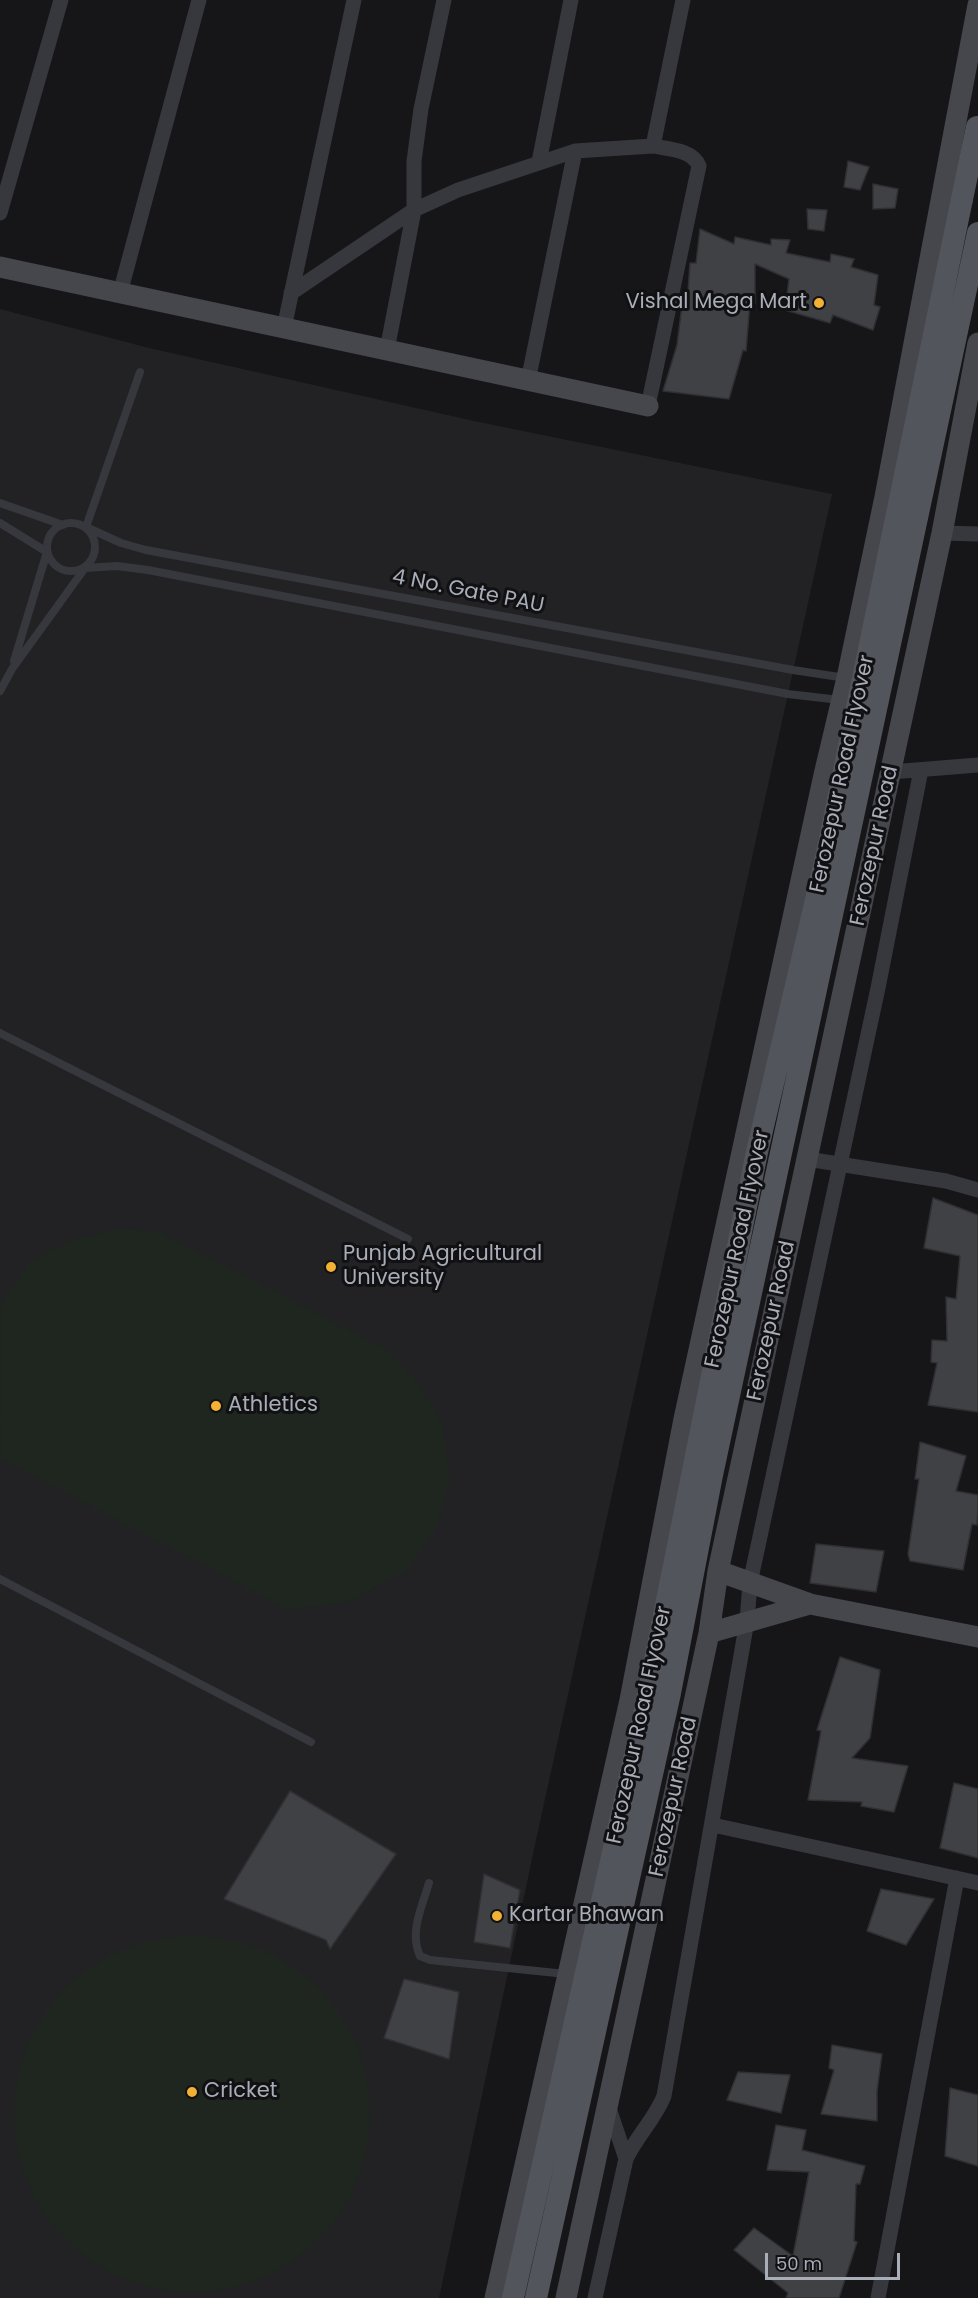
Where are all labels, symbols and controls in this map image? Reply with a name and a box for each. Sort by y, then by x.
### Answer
place label: Vishal Mega Mart [625,290,807,316]
marker: Vishal Mega Mart [812,296,826,310]
street label: 4 No. Gate PAU [390,565,546,619]
street label: Ferozepur Road Flyover [805,653,881,895]
street label: Ferozepur Road [846,764,904,928]
street label: Ferozepur Road Flyover [700,1128,776,1370]
street label: Ferozepur Road [743,1239,801,1403]
place label: Punjab Agricultural University [343,1242,542,1292]
marker: Punjab Agricultural University [324,1260,338,1274]
place label: Athletics [228,1393,318,1419]
marker: Athletics [209,1399,223,1413]
street label: Ferozepur Road Flyover [602,1604,678,1846]
street label: Ferozepur Road [645,1715,703,1879]
place label: Kartar Bhawan [509,1903,664,1929]
marker: Kartar Bhawan [490,1909,504,1923]
place label: Cricket [204,2079,277,2105]
marker: Cricket [185,2085,199,2099]
scale bar [768,2241,903,2279]
text: 50 m [776,2251,822,2276]

